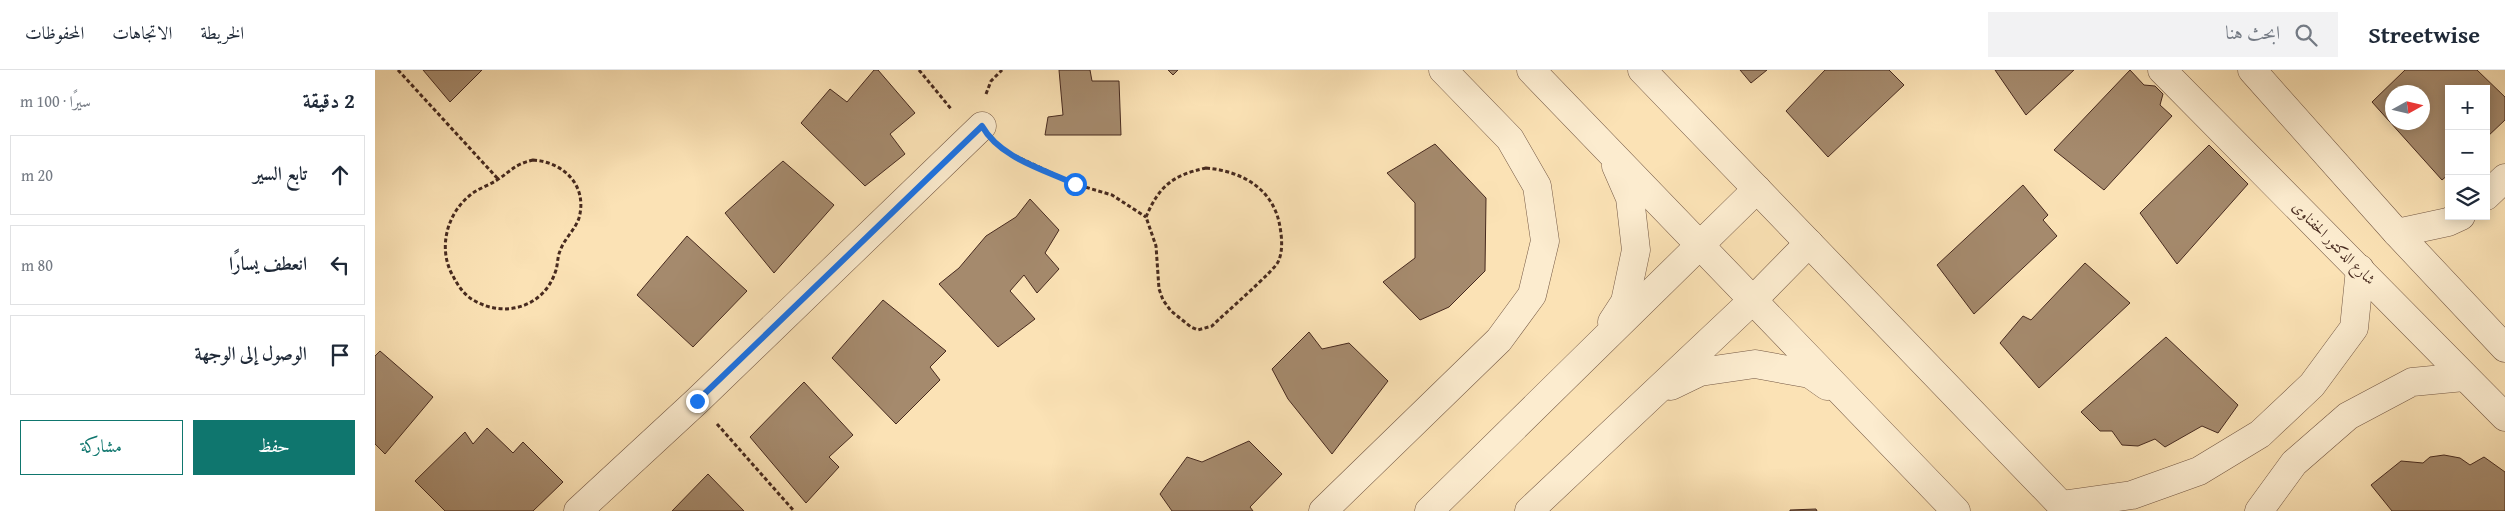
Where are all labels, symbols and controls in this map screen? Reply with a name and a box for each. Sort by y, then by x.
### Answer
search box [1988,12,2338,57]
text: Streetwise [2368,17,2480,52]
text: ابحث هنا [2225,18,2280,46]
text: المحفوظات [25,19,84,46]
text: الاتجاهات [112,19,172,46]
text: الخريطة [200,19,244,46]
icon: search [2292,21,2320,49]
text: 2 دقيقة [303,85,355,116]
north arrow [2385,85,2430,130]
map controls [2445,85,2490,220]
button: + [2445,85,2490,130]
text: سيرًا · 100 m [20,89,91,113]
button: − [2445,130,2490,175]
text: تابع السير [253,159,307,187]
icon: ahead [326,161,354,189]
text: 20 m [21,163,53,187]
route start [1064,173,1087,196]
button: layers [2445,175,2490,220]
street label: شارع الدكتور الحفناوى [2286,196,2381,291]
text: انعطف يسارًا [229,249,307,277]
icon: left [326,251,354,279]
text: 80 m [21,253,53,277]
text: الوصول إلى الوجهة [195,339,307,367]
icon: arrive [326,341,354,369]
route end [686,390,709,413]
button: مشاركة [20,420,183,475]
button: حفظ [193,420,355,475]

